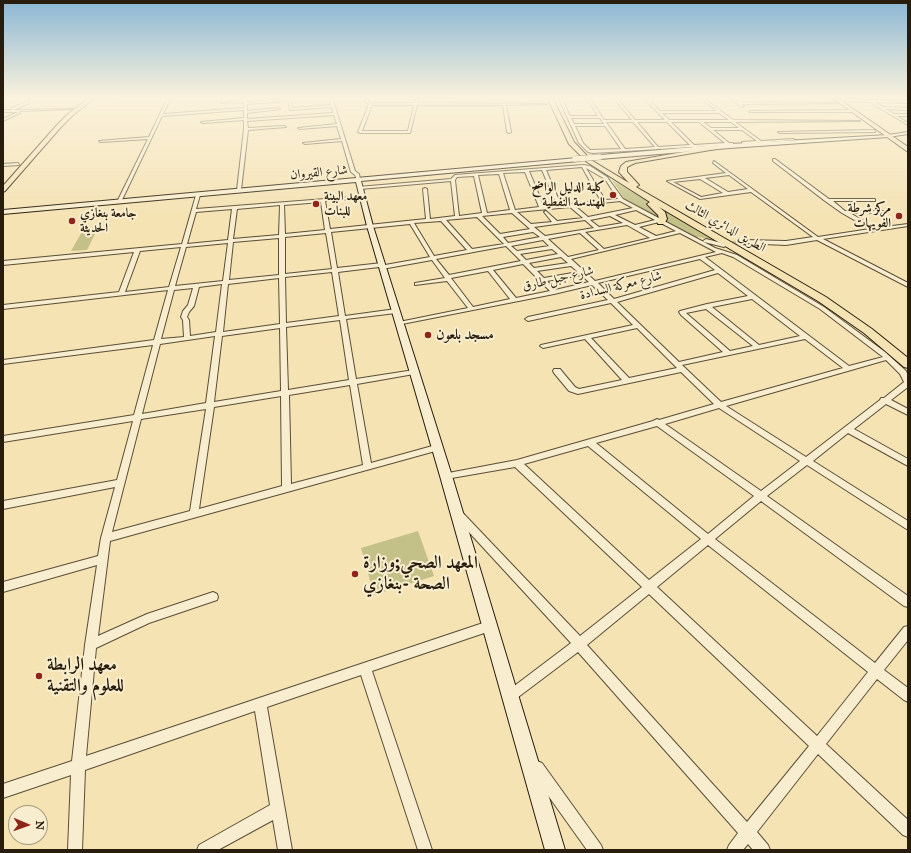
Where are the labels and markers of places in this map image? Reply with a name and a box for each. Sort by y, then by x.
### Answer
place label: كلية الدليل الواضح للهندسة النفطية [532,180,605,211]
place label: معهد البينة للبنات [324,189,367,220]
marker: كلية الدليل الواضح للهندسة النفطية [608,190,618,200]
marker: معهد البينة للبنات [311,199,321,209]
place label: مركز شرطة الفويهات [848,201,891,232]
place label: جامعة بنغازي الحديثة [80,206,137,237]
marker: مركز شرطة الفويهات [894,211,904,221]
marker: جامعة بنغازي الحديثة [67,216,77,226]
place label: مسجد بلعون [436,326,494,344]
marker: مسجد بلعون [423,330,433,340]
place label: المعهد الصحي;وزارة الصحة -بنغازي [363,553,478,596]
marker: المعهد الصحي;وزارة الصحة -بنغازي [350,569,360,579]
place label: معهد الرابطة للعلوم والتقنية [47,655,124,698]
marker: معهد الرابطة للعلوم والتقنية [34,671,44,681]

